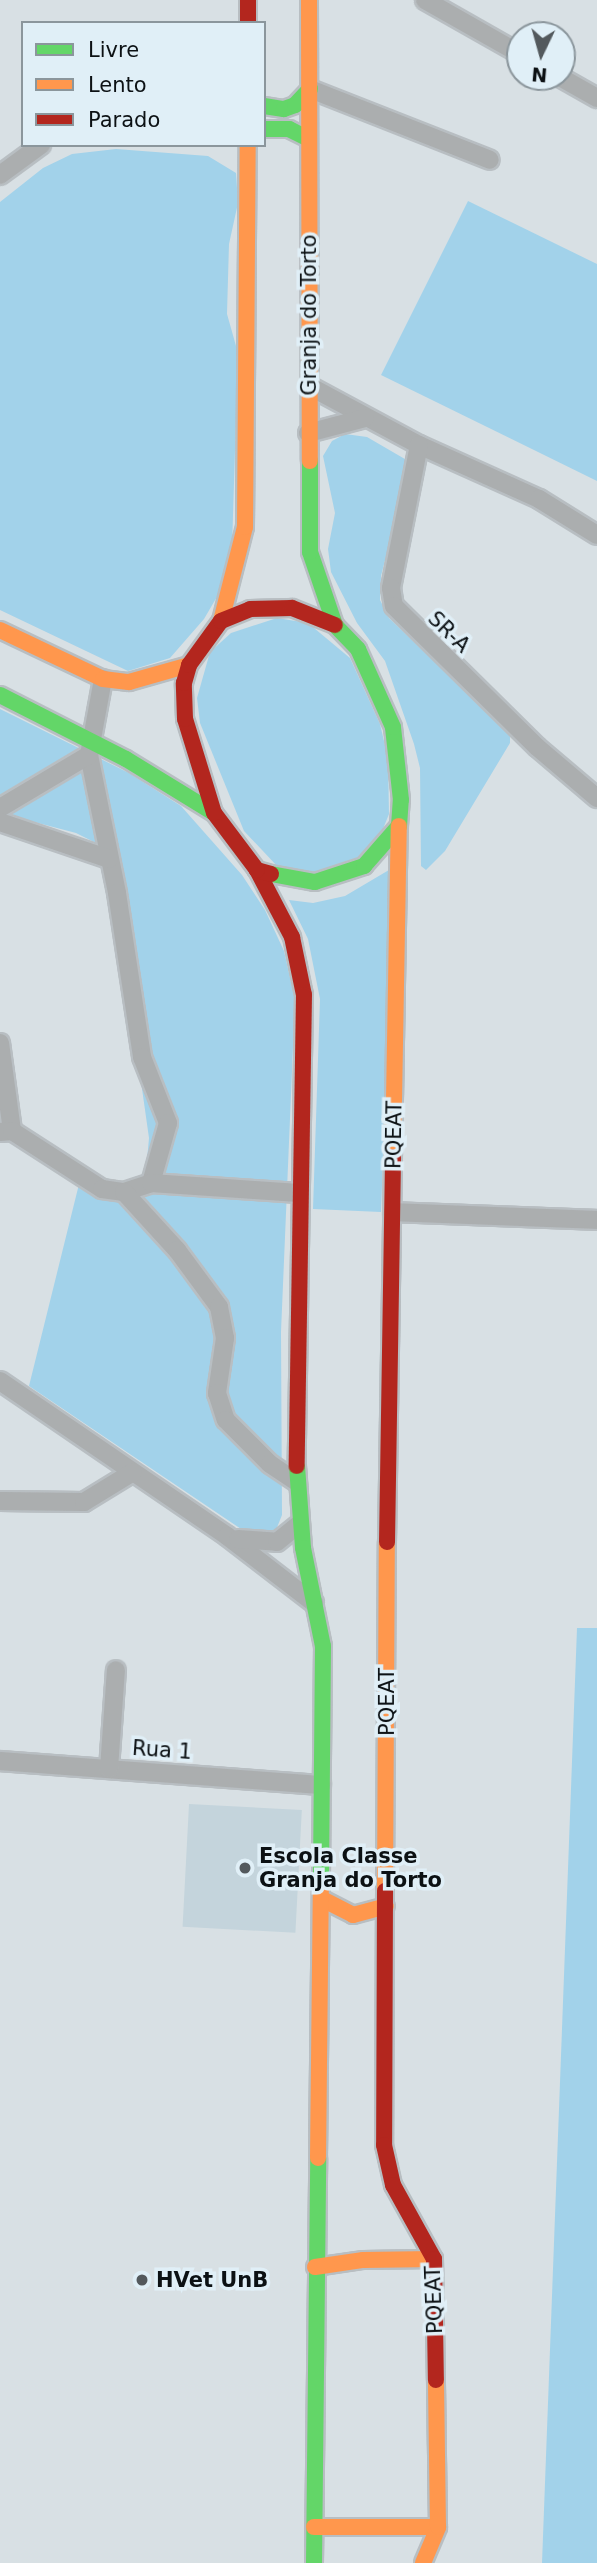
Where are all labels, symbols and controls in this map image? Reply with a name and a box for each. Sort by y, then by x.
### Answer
legend [21,21,266,147]
north arrow [506,21,576,91]
text: Livre [88,38,139,62]
text: N [530,63,548,87]
text: Lento [88,73,147,97]
text: Parado [88,108,160,132]
street label: Granja do Torto [296,234,322,396]
street label: SR-A [423,606,475,658]
street label: PQEAT [381,1101,407,1169]
street label: PQEAT [374,1668,400,1736]
street label: Rua 1 [131,1735,193,1765]
place label: Escola Classe Granja do Torto [259,1843,442,1893]
marker: Escola Classe Granja do Torto [237,1860,253,1876]
street label: PQEAT [420,2266,448,2334]
place label: HVet UnB [156,2267,268,2293]
marker: HVet UnB [134,2272,150,2288]

